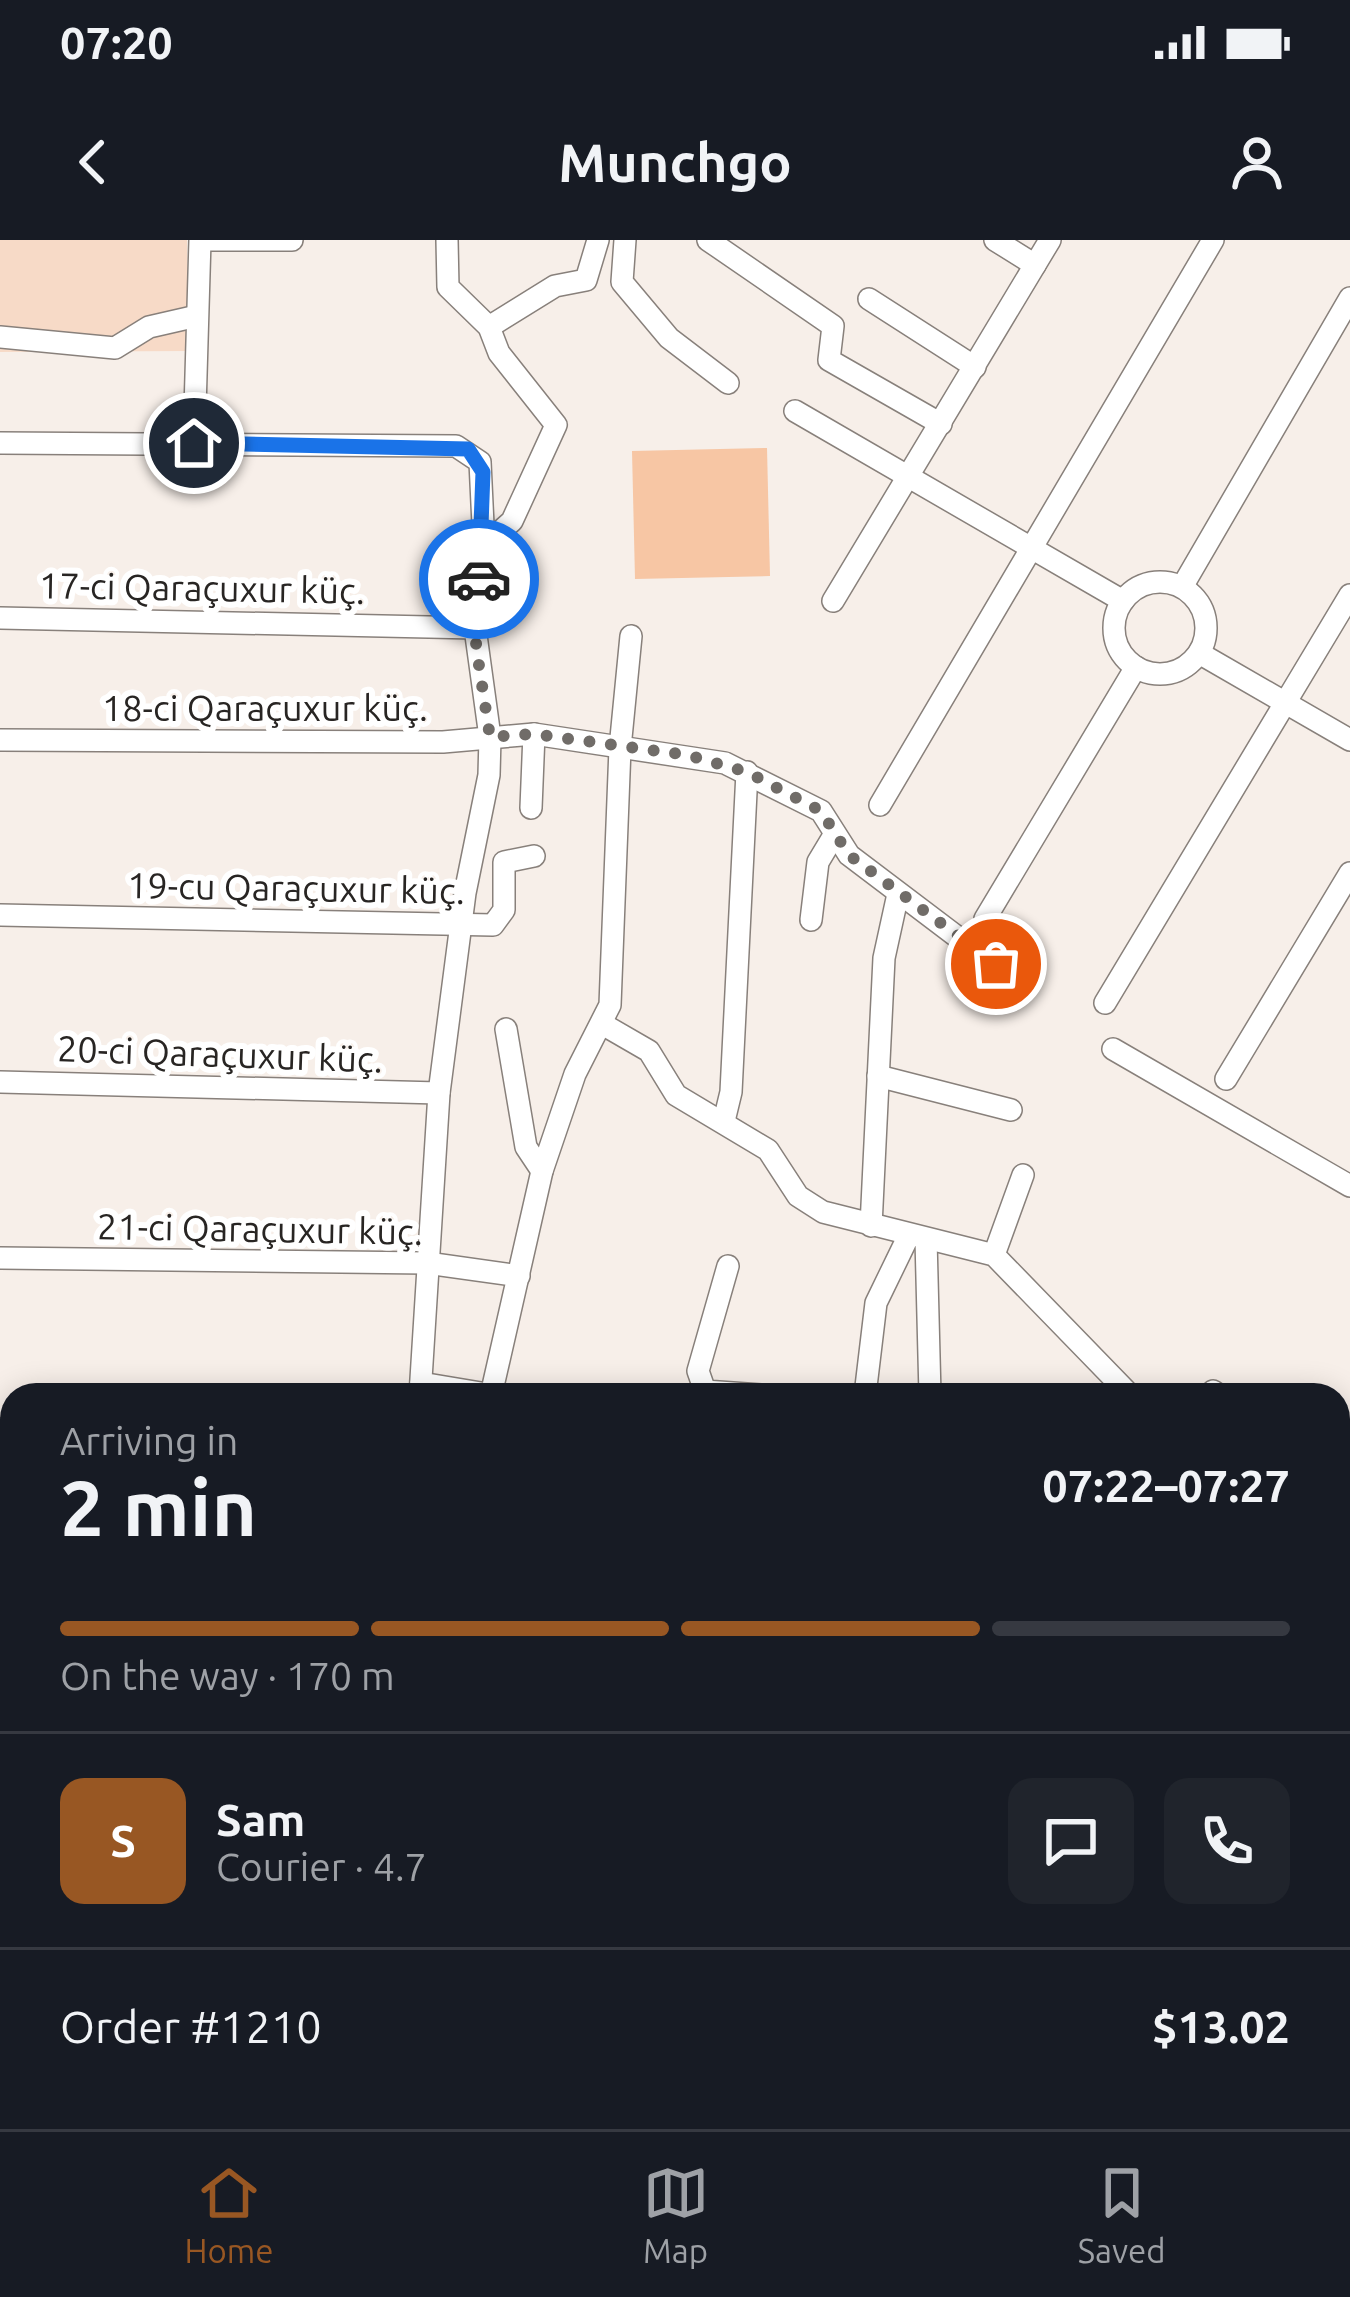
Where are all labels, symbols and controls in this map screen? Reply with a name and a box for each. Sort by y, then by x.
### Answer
text: 07:20 [60,17,173,68]
icon: back [60,129,126,195]
icon: person [1224,129,1290,195]
text: Munchgo [558,132,792,192]
pin [143,392,245,494]
icon: home [161,410,227,476]
courier [419,519,539,639]
icon: car [446,546,512,612]
street label: 17-ci Qaraçuxur küç. [39,564,365,611]
street label: 18-ci Qaraçuxur küç. [102,687,428,728]
street label: 19-cu Qaraçuxur küç. [127,864,465,911]
pin [945,913,1047,1015]
icon: bag [963,931,1029,997]
street label: 20-ci Qaraçuxur küç. [56,1027,384,1080]
street label: 21-ci Qaraçuxur küç. [97,1205,423,1252]
text: Arriving in [60,1419,238,1462]
text: 07:22–07:27 [1042,1460,1290,1511]
text: 2 min [60,1463,257,1551]
text: On the way · 170 m [60,1654,395,1697]
button: chat [1008,1778,1134,1904]
button: phone [1164,1778,1290,1904]
text: Sam [216,1794,305,1845]
text: S [110,1815,136,1866]
text: Courier · 4.7 [216,1845,427,1888]
text: Order #1210 [60,2001,322,2052]
text: $13.02 [1152,2001,1290,2052]
tab: Home [185,2160,274,2269]
tab: Map [643,2160,709,2269]
tab: Saved [1078,2160,1165,2269]

